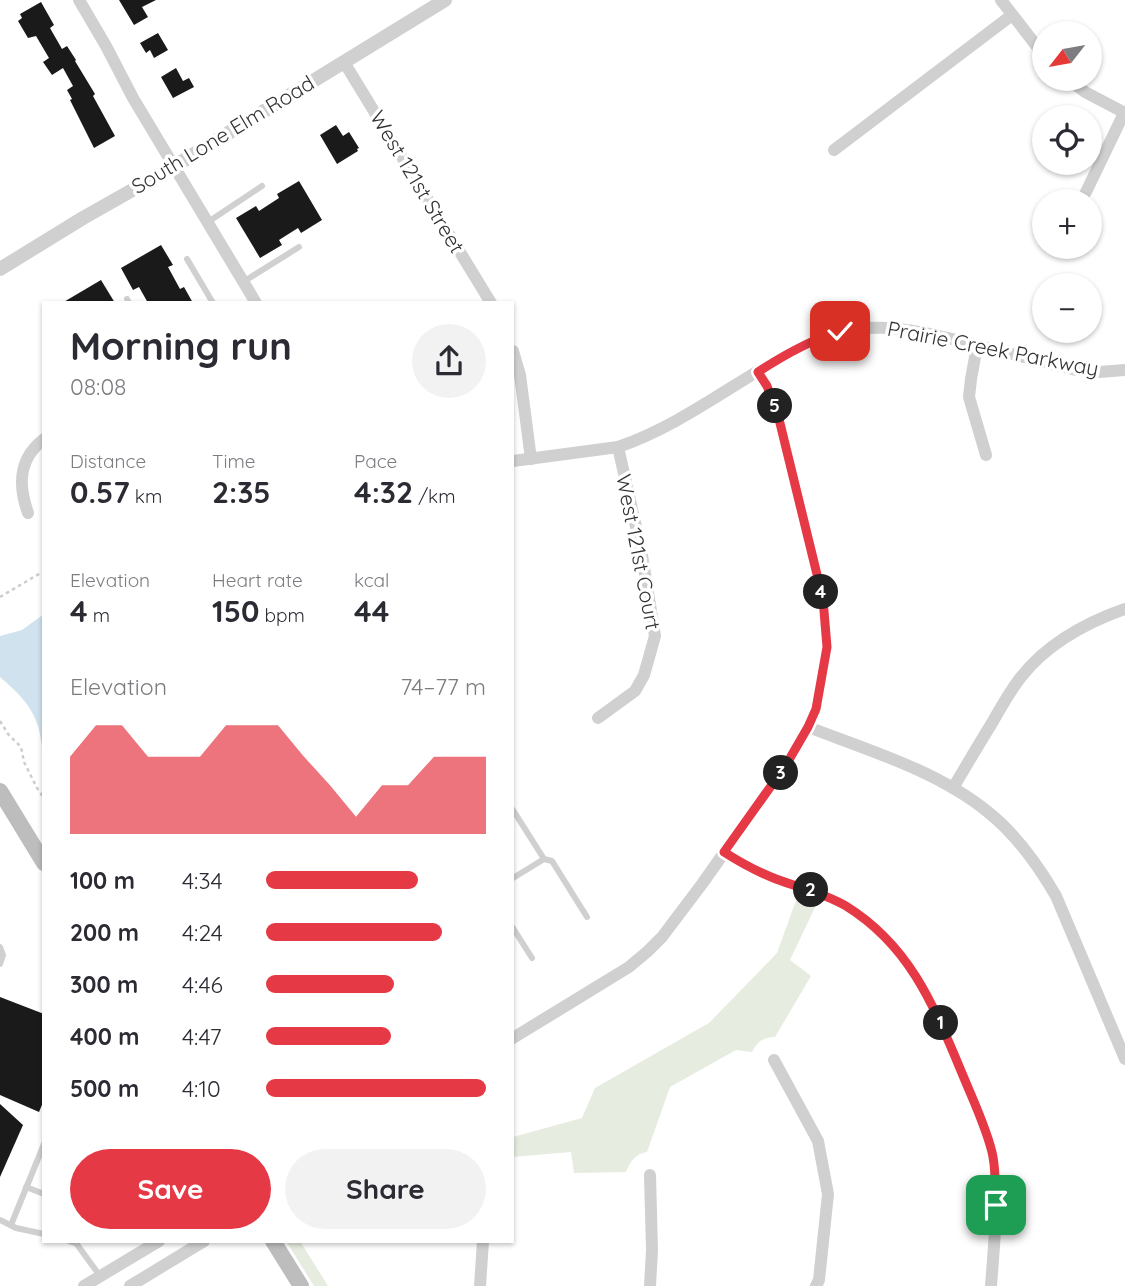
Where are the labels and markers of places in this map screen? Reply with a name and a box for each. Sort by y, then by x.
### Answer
pin [810,301,870,361]
pin: 5 [758,388,792,424]
pin: 4 [804,574,838,610]
pin: 3 [764,756,798,790]
pin: 2 [794,872,828,908]
pin: 1 [923,1006,958,1040]
pin [966,1175,1026,1235]

